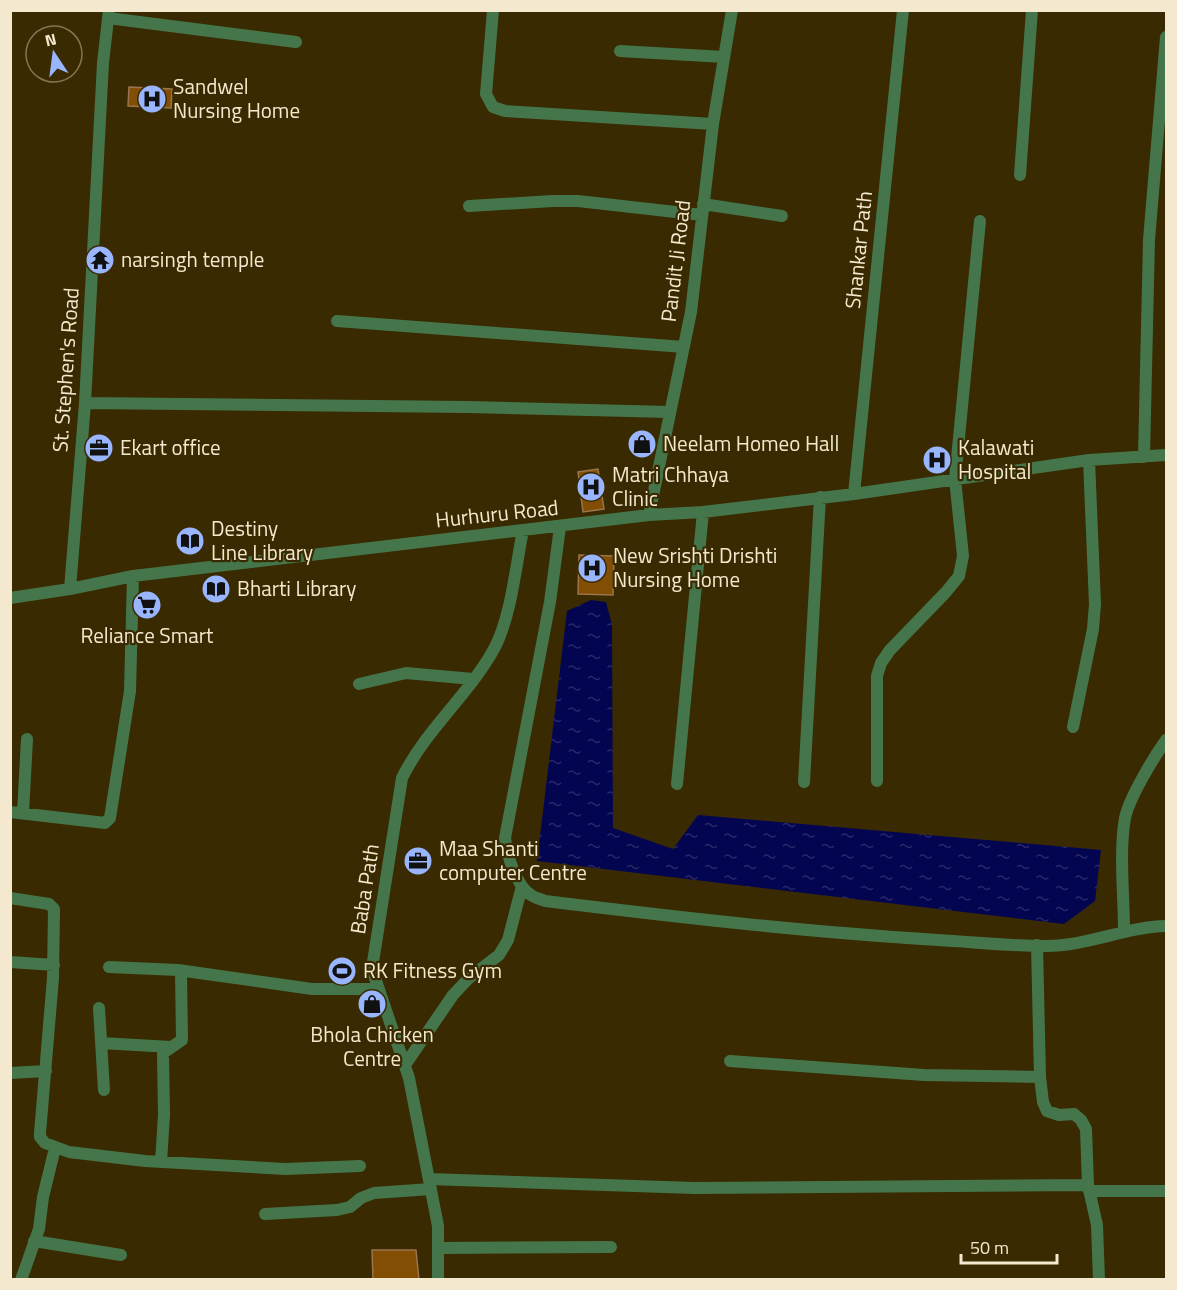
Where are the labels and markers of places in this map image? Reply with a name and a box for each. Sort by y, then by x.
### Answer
place label: Sandwel Nursing Home [173,70,300,126]
hospital icon: Sandwel Nursing Home [136,83,168,115]
place label: narsingh temple [121,243,264,275]
temple icon: narsingh temple [84,244,116,276]
place label: Neelam Homeo Hall [663,427,839,459]
shop icon: Neelam Homeo Hall [626,428,658,460]
place label: Ekart office [120,431,221,463]
place label: Kalawati Hospital [958,431,1034,487]
office icon: Ekart office [83,432,115,464]
hospital icon: Kalawati Hospital [921,444,953,476]
place label: Matri Chhaya Clinic [612,458,729,514]
hospital icon: Matri Chhaya Clinic [575,471,607,503]
place label: Destiny Line Library [211,512,313,568]
library icon: Destiny Line Library [174,525,206,557]
place label: New Srishti Drishti Nursing Home [613,539,777,595]
hospital icon: New Srishti Drishti Nursing Home [576,552,608,584]
place label: Bharti Library [237,572,357,604]
library icon: Bharti Library [200,573,232,605]
supermarket icon: Reliance Smart [131,589,163,621]
place label: Reliance Smart [81,619,214,651]
place label: Maa Shanti computer Centre [439,832,587,888]
office icon: Maa Shanti computer Centre [402,845,434,877]
place label: RK Fitness Gym [363,954,502,986]
sports icon: RK Fitness Gym [326,955,358,987]
shop icon: Bhola Chicken Centre [356,988,388,1020]
place label: Bhola Chicken Centre [310,1018,434,1074]

